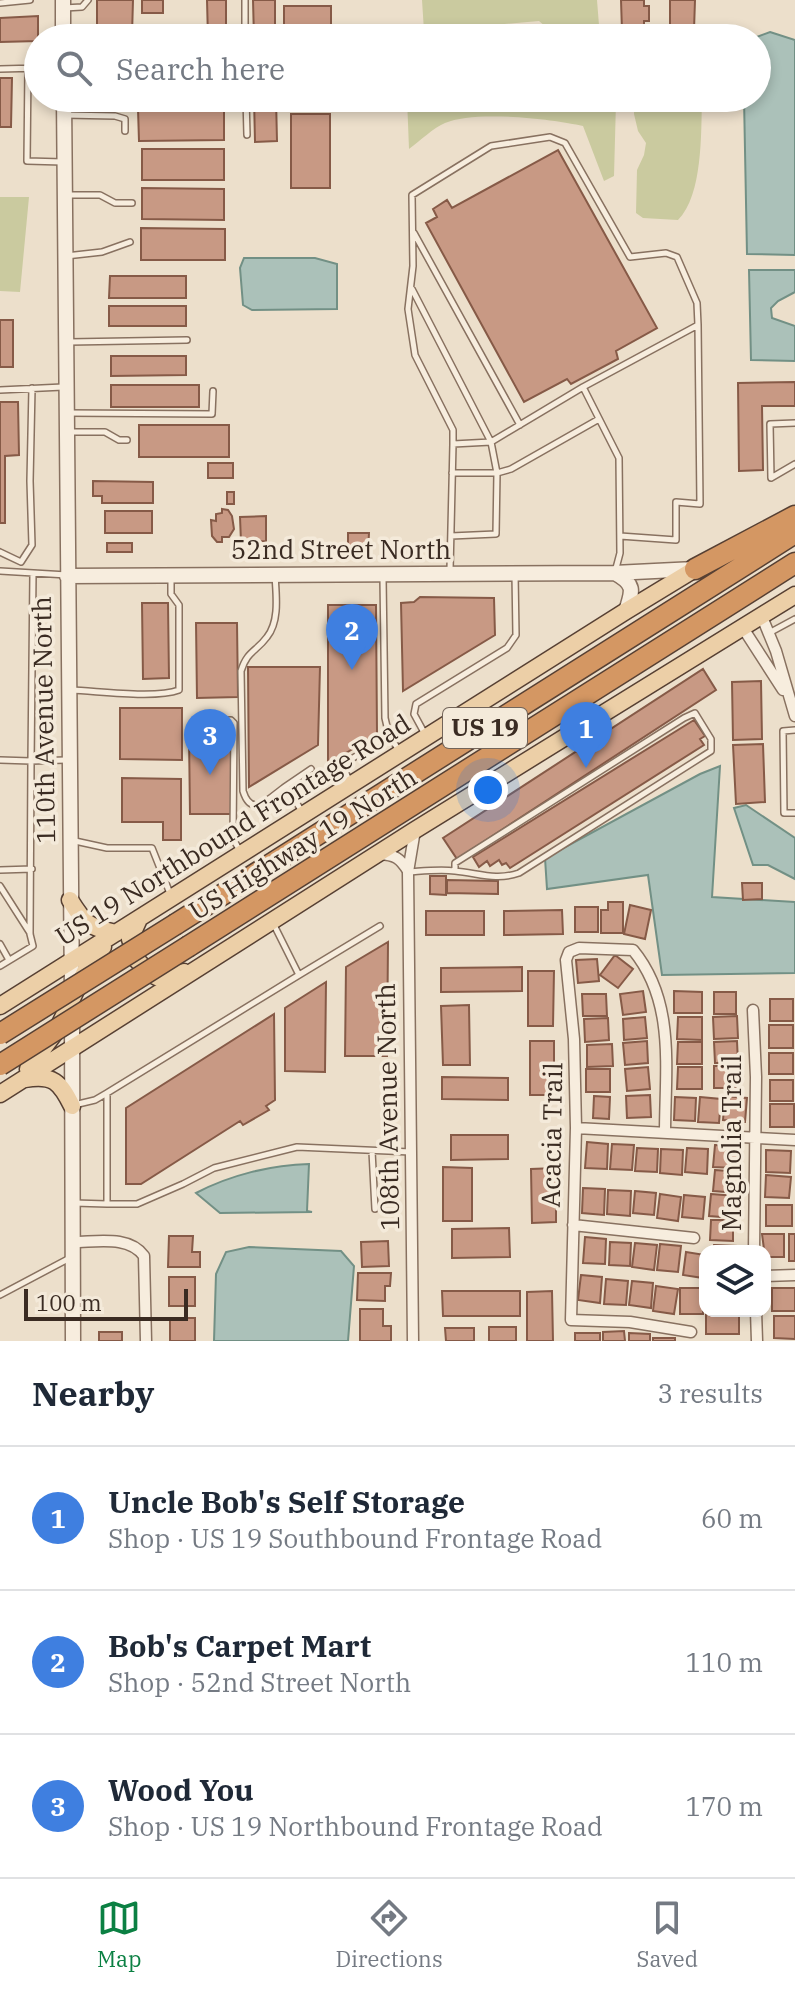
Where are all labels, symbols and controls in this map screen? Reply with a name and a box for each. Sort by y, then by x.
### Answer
search box [24,24,771,112]
icon: search [52,46,96,90]
text: Search here [116,49,285,88]
street label: 52nd Street North [231,532,451,566]
street label: 110th Avenue North [24,596,62,844]
pin: 2 [326,604,378,670]
pin: 1 [560,702,612,768]
street label: US 19 Northbound Frontage Road [49,706,416,953]
road number: US 19 [443,708,527,748]
pin: 3 [184,709,236,775]
street label: US Highway 19 North [182,759,423,927]
your location [468,770,508,810]
street label: 108th Avenue North [368,983,406,1231]
street label: Magnolia Trail [714,1055,748,1231]
street label: Acacia Trail [533,1062,569,1208]
map controls [699,1245,771,1317]
button: layers [699,1245,771,1317]
scale bar [24,1285,188,1321]
text: 100 m [36,1288,102,1317]
text: Nearby [32,1371,154,1415]
text: 3 results [657,1376,763,1410]
text: Uncle Bob's Self Storage [108,1482,465,1521]
text: 1 [50,1501,66,1535]
text: 60 m [701,1501,763,1535]
text: Shop · US 19 Southbound Frontage Road [108,1521,602,1555]
text: Bob's Carpet Mart [108,1626,371,1665]
text: 2 [50,1645,66,1679]
text: 110 m [685,1645,763,1679]
text: Shop · 52nd Street North [108,1665,411,1699]
text: Wood You [108,1770,254,1809]
text: 3 [50,1789,66,1823]
text: 170 m [685,1789,763,1823]
text: Shop · US 19 Northbound Frontage Road [108,1809,603,1843]
tab: Map [97,1896,142,1973]
tab: Directions [335,1896,443,1973]
tab: Saved [636,1896,698,1973]

